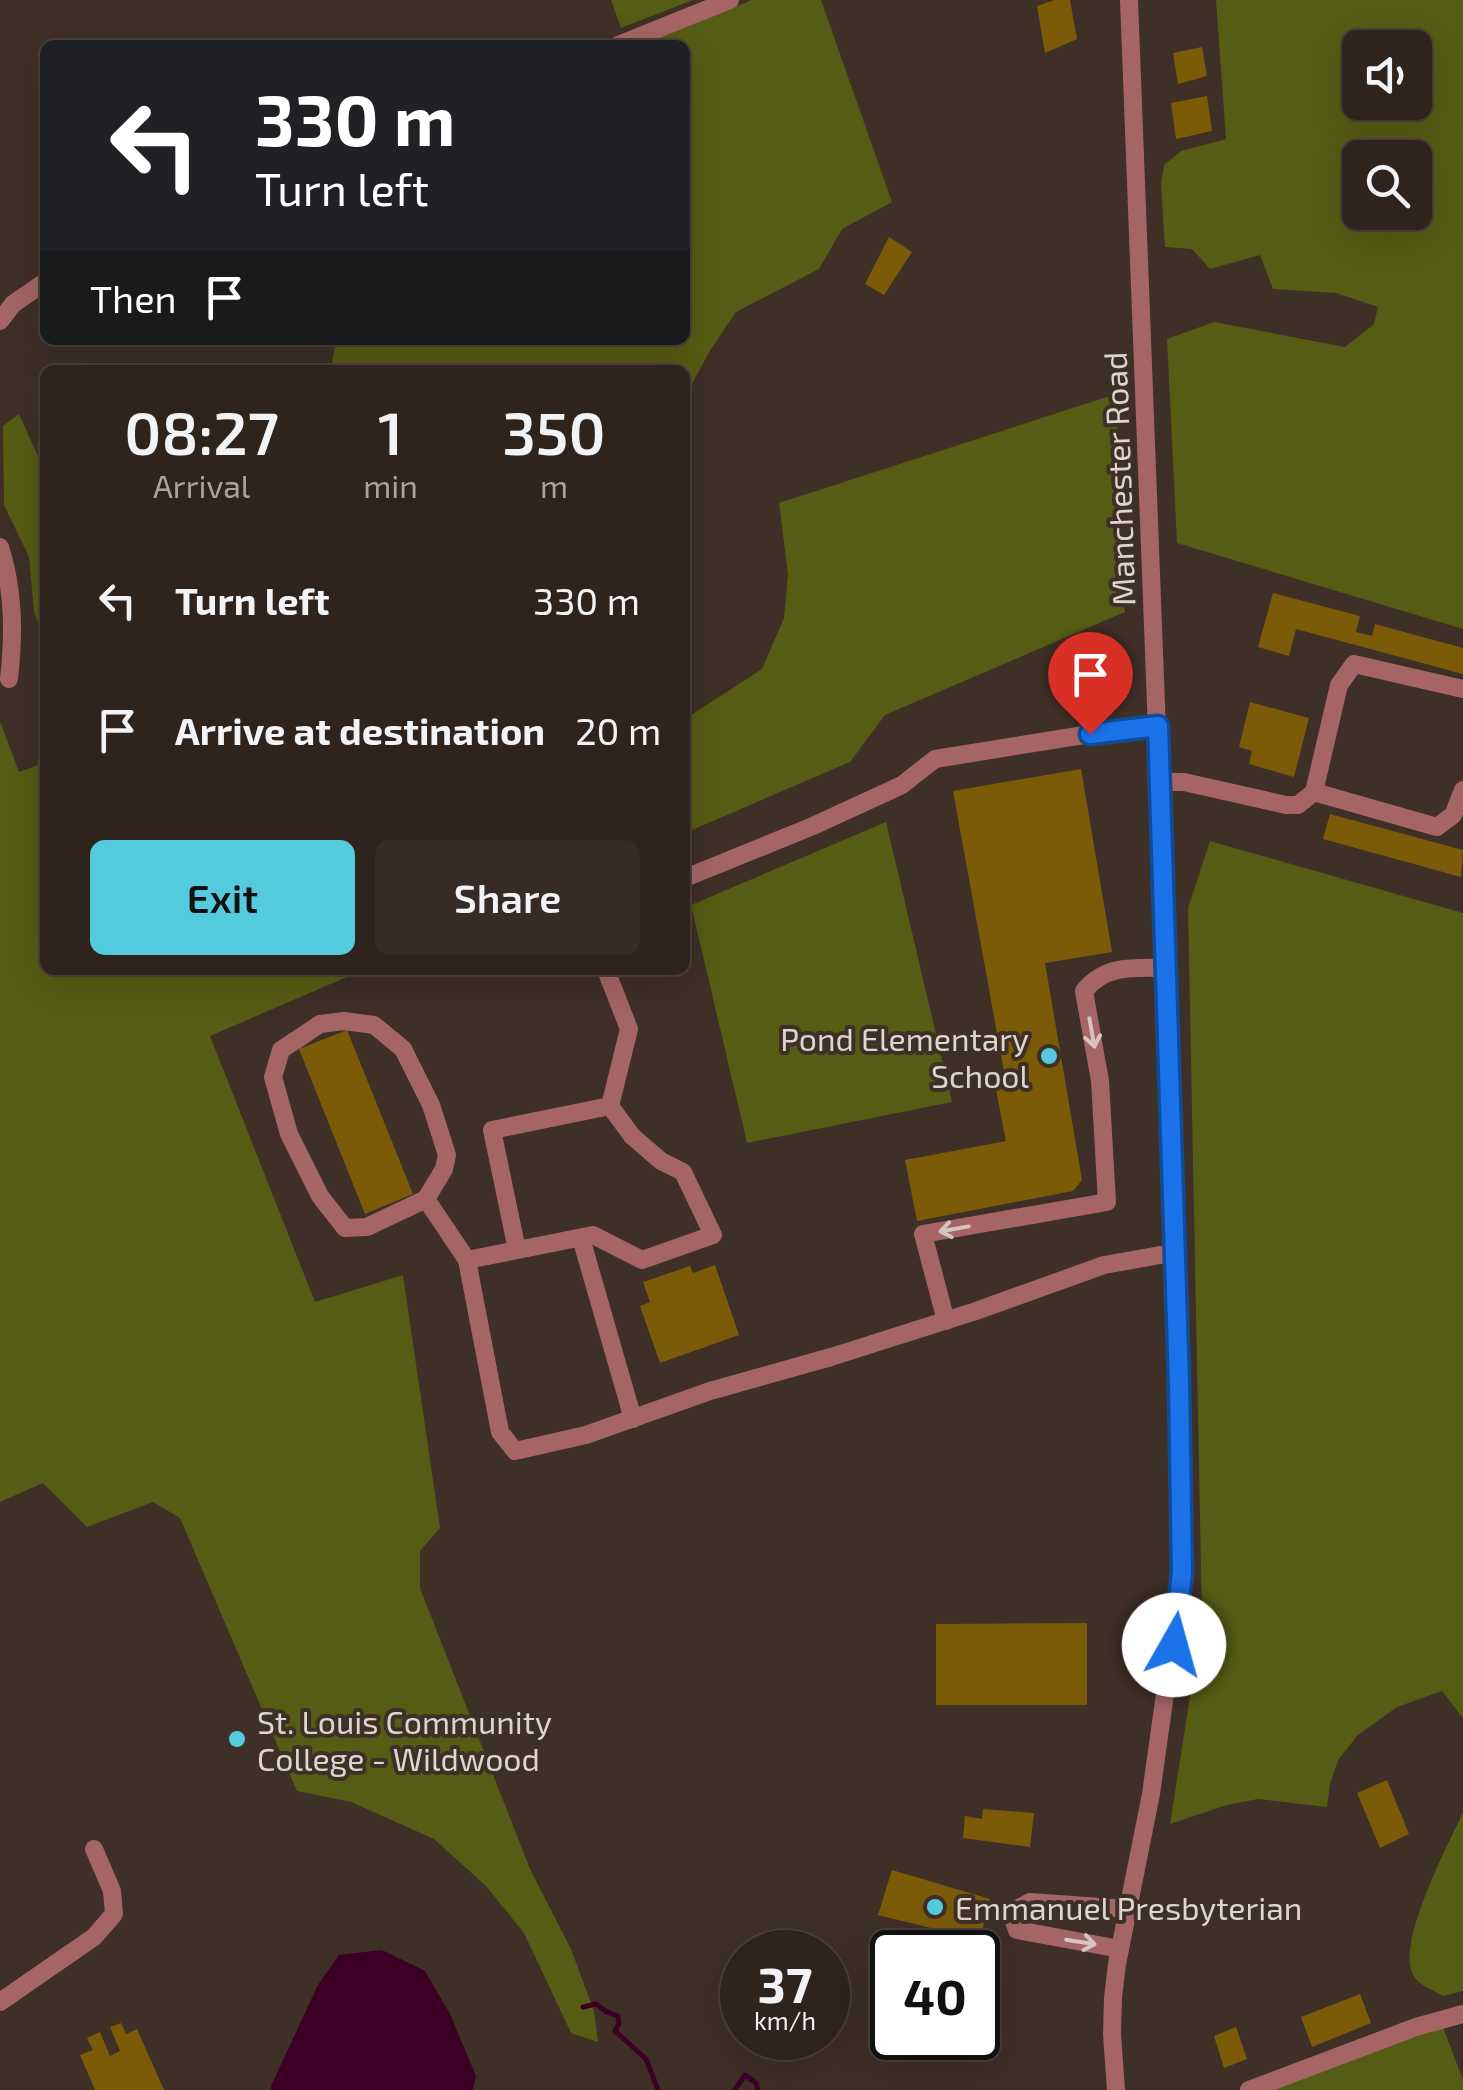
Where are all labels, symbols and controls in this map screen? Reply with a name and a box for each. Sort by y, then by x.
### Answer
map controls [1342,30,1432,230]
button: sound [1342,30,1432,120]
text: 330 m [255,76,455,160]
icon: left [90,80,220,210]
button: search [1342,140,1432,230]
text: Turn left [255,161,429,215]
icon: arrive [197,270,252,325]
text: Then [90,275,177,321]
street label: Manchester Road [1095,351,1141,607]
text: 08:27 [124,395,279,467]
text: 1 [378,395,403,467]
text: 350 [502,395,606,467]
text: Arrival [153,466,250,504]
text: min [363,466,418,504]
text: m [540,466,568,504]
icon: left [90,573,145,628]
text: Turn left [175,577,330,623]
text: 330 m [533,577,640,623]
pin [1048,632,1133,735]
icon: arrive [1063,647,1118,702]
icon: arrive [90,703,145,758]
text: Arrive at destination [175,707,545,753]
text: 20 m [575,707,661,753]
button: Exit [90,840,355,955]
button: Share [375,840,640,955]
one-way arrow [1083,1016,1102,1049]
place label: Pond Elementary School [780,1019,1029,1094]
marker: Pond Elementary School [1038,1045,1060,1067]
one-way arrow [938,1220,971,1239]
position arrow [1122,1593,1226,1697]
place label: St. Louis Community College - Wildwood [257,1702,552,1777]
marker: St. Louis Community College - Wildwood [226,1728,248,1750]
place label: Emmanuel Presbyterian [955,1888,1302,1926]
marker: Emmanuel Presbyterian [924,1896,946,1918]
speed limit sign: 40 [870,1930,1000,2060]
one-way arrow [1064,1933,1097,1952]
text: 37 [758,1953,812,2013]
text: km/h [754,2005,816,2035]

